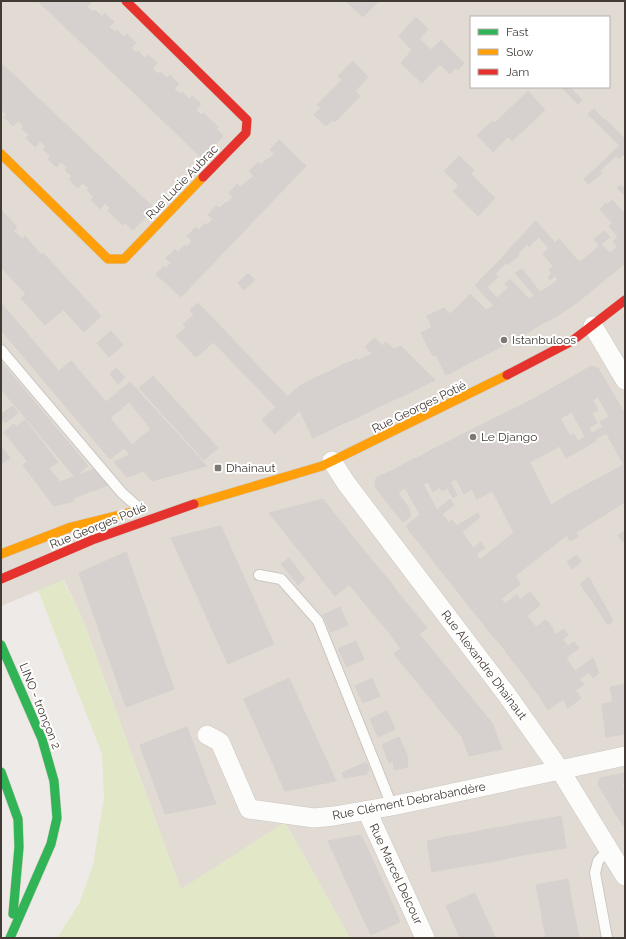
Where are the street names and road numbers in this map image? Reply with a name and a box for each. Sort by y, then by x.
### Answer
street label: Rue Lucie Aubrac [143,142,221,222]
street label: Rue Georges Potié [370,378,468,436]
street label: Rue Georges Potié [48,500,148,552]
street label: Rue Alexandre Dhainaut [438,608,530,722]
street label: LINO - tronçon 2 [16,661,64,751]
street label: Rue Clément Debrabandère [331,779,487,823]
street label: Rue Marcel Delcour [367,821,426,927]

